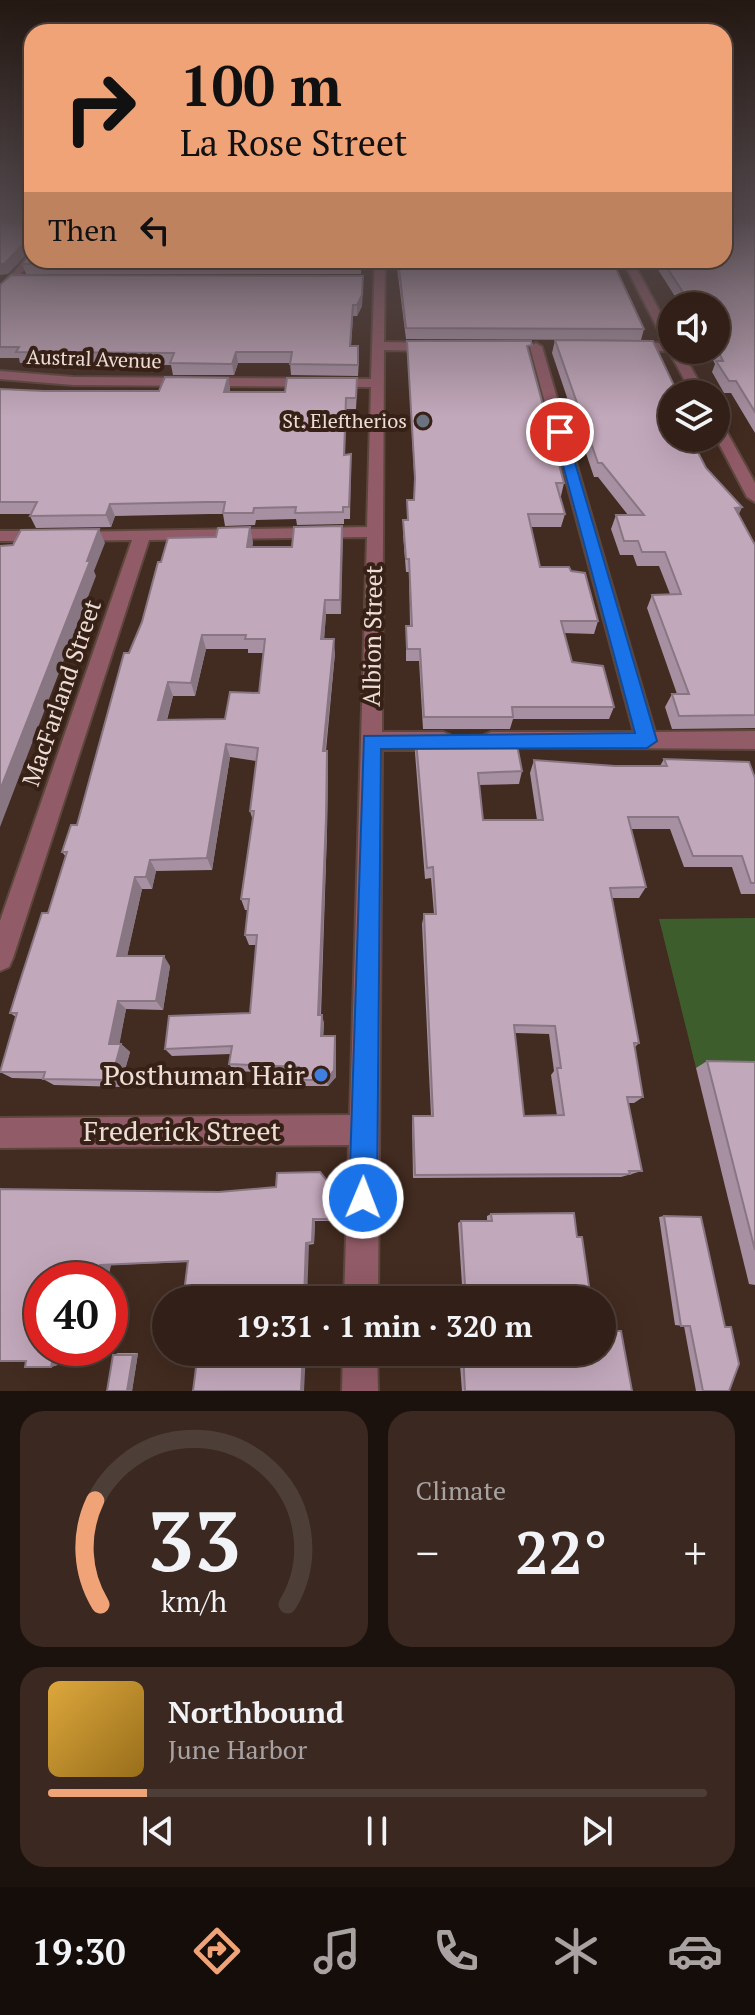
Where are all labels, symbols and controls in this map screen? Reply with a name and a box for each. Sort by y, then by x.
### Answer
text: 100 m [180,48,342,122]
icon: right [48,56,152,160]
text: La Rose Street [180,119,407,166]
icon: left [133,208,177,252]
text: Then [48,210,117,250]
map controls [658,292,730,452]
button: sound [658,292,730,364]
street label: Austral Avenue [26,343,162,374]
button: layers [658,380,730,452]
pin [526,398,594,466]
place label: St. Eleftherios [282,407,407,434]
icon: arrive [538,410,582,454]
marker: St. Eleftherios [414,412,432,430]
street label: Albion Street [355,565,389,707]
street label: MacFarland Street [14,595,108,790]
place label: Posthuman Hair [103,1056,305,1093]
marker: Posthuman Hair [312,1066,330,1084]
street label: Frederick Street [83,1112,282,1149]
position arrow [321,1156,405,1240]
speed limit sign: 40 [24,1262,128,1366]
text: 19:31 · 1 min · 320 m [236,1306,532,1346]
text: Climate [416,1473,506,1507]
text: 33 [147,1485,241,1595]
text: 22° [515,1512,608,1591]
text: − [416,1523,439,1582]
text: + [684,1523,707,1582]
text: km/h [161,1582,227,1620]
text: Northbound [168,1692,344,1732]
text: June Harbor [168,1732,307,1766]
icon: previous [136,1809,180,1853]
icon: pause [355,1809,399,1853]
icon: next [575,1809,619,1853]
icon: directions [189,1923,245,1979]
icon: music [309,1923,365,1979]
icon: phone [428,1923,484,1979]
icon: climate [548,1923,604,1979]
icon: car [667,1923,723,1979]
text: 19:30 [32,1928,125,1975]

